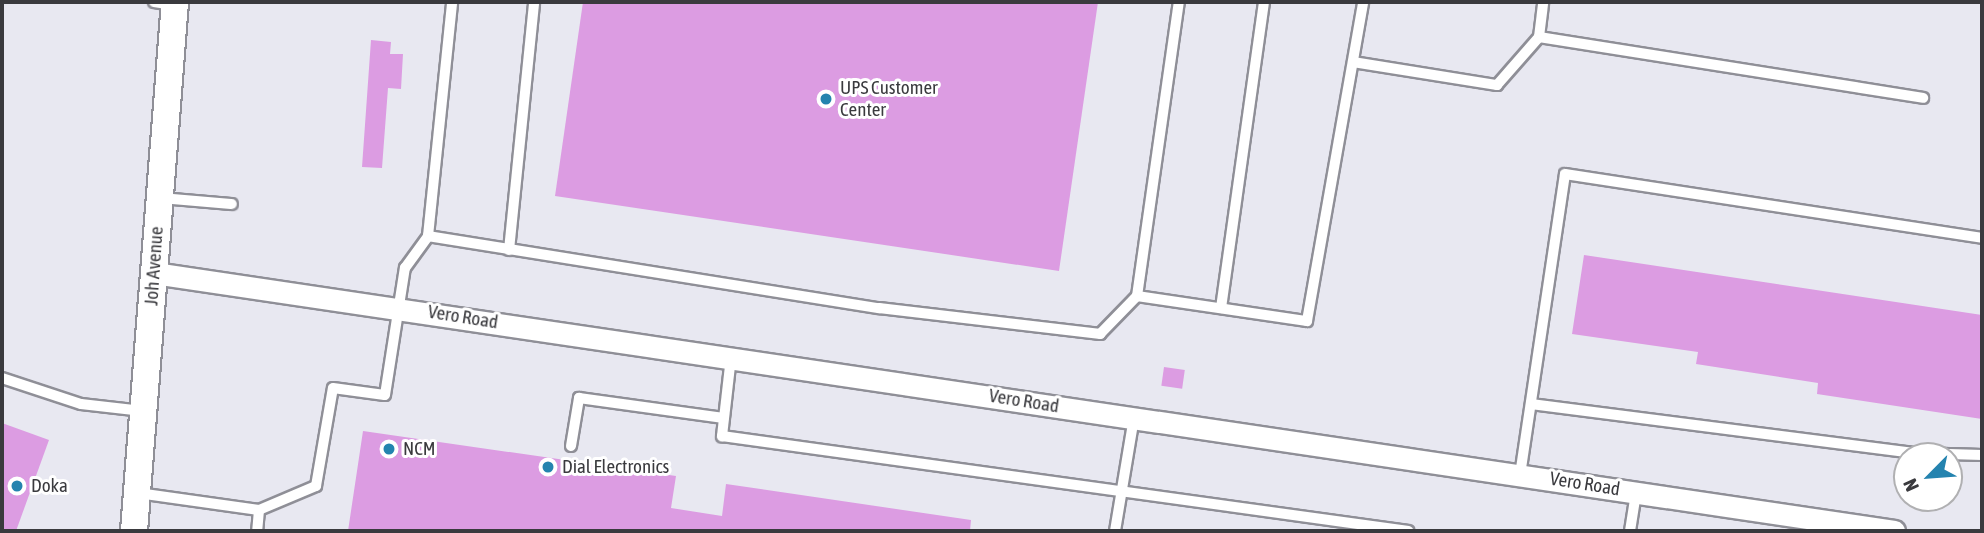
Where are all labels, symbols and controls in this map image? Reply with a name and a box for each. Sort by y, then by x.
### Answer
place label: UPS Customer Center [840,77,938,121]
marker: UPS Customer Center [818,91,834,107]
street label: Joh Avenue [140,226,168,306]
street label: Vero Road [426,300,500,334]
street label: Vero Road [987,384,1061,418]
place label: NCM [403,438,435,460]
marker: NCM [381,441,397,457]
north arrow [1893,442,1963,512]
place label: Dial Electronics [562,456,669,478]
marker: Dial Electronics [540,459,556,475]
street label: Vero Road [1548,467,1622,501]
place label: Doka [31,475,68,497]
text: N [1898,475,1923,495]
marker: Doka [9,478,25,494]

